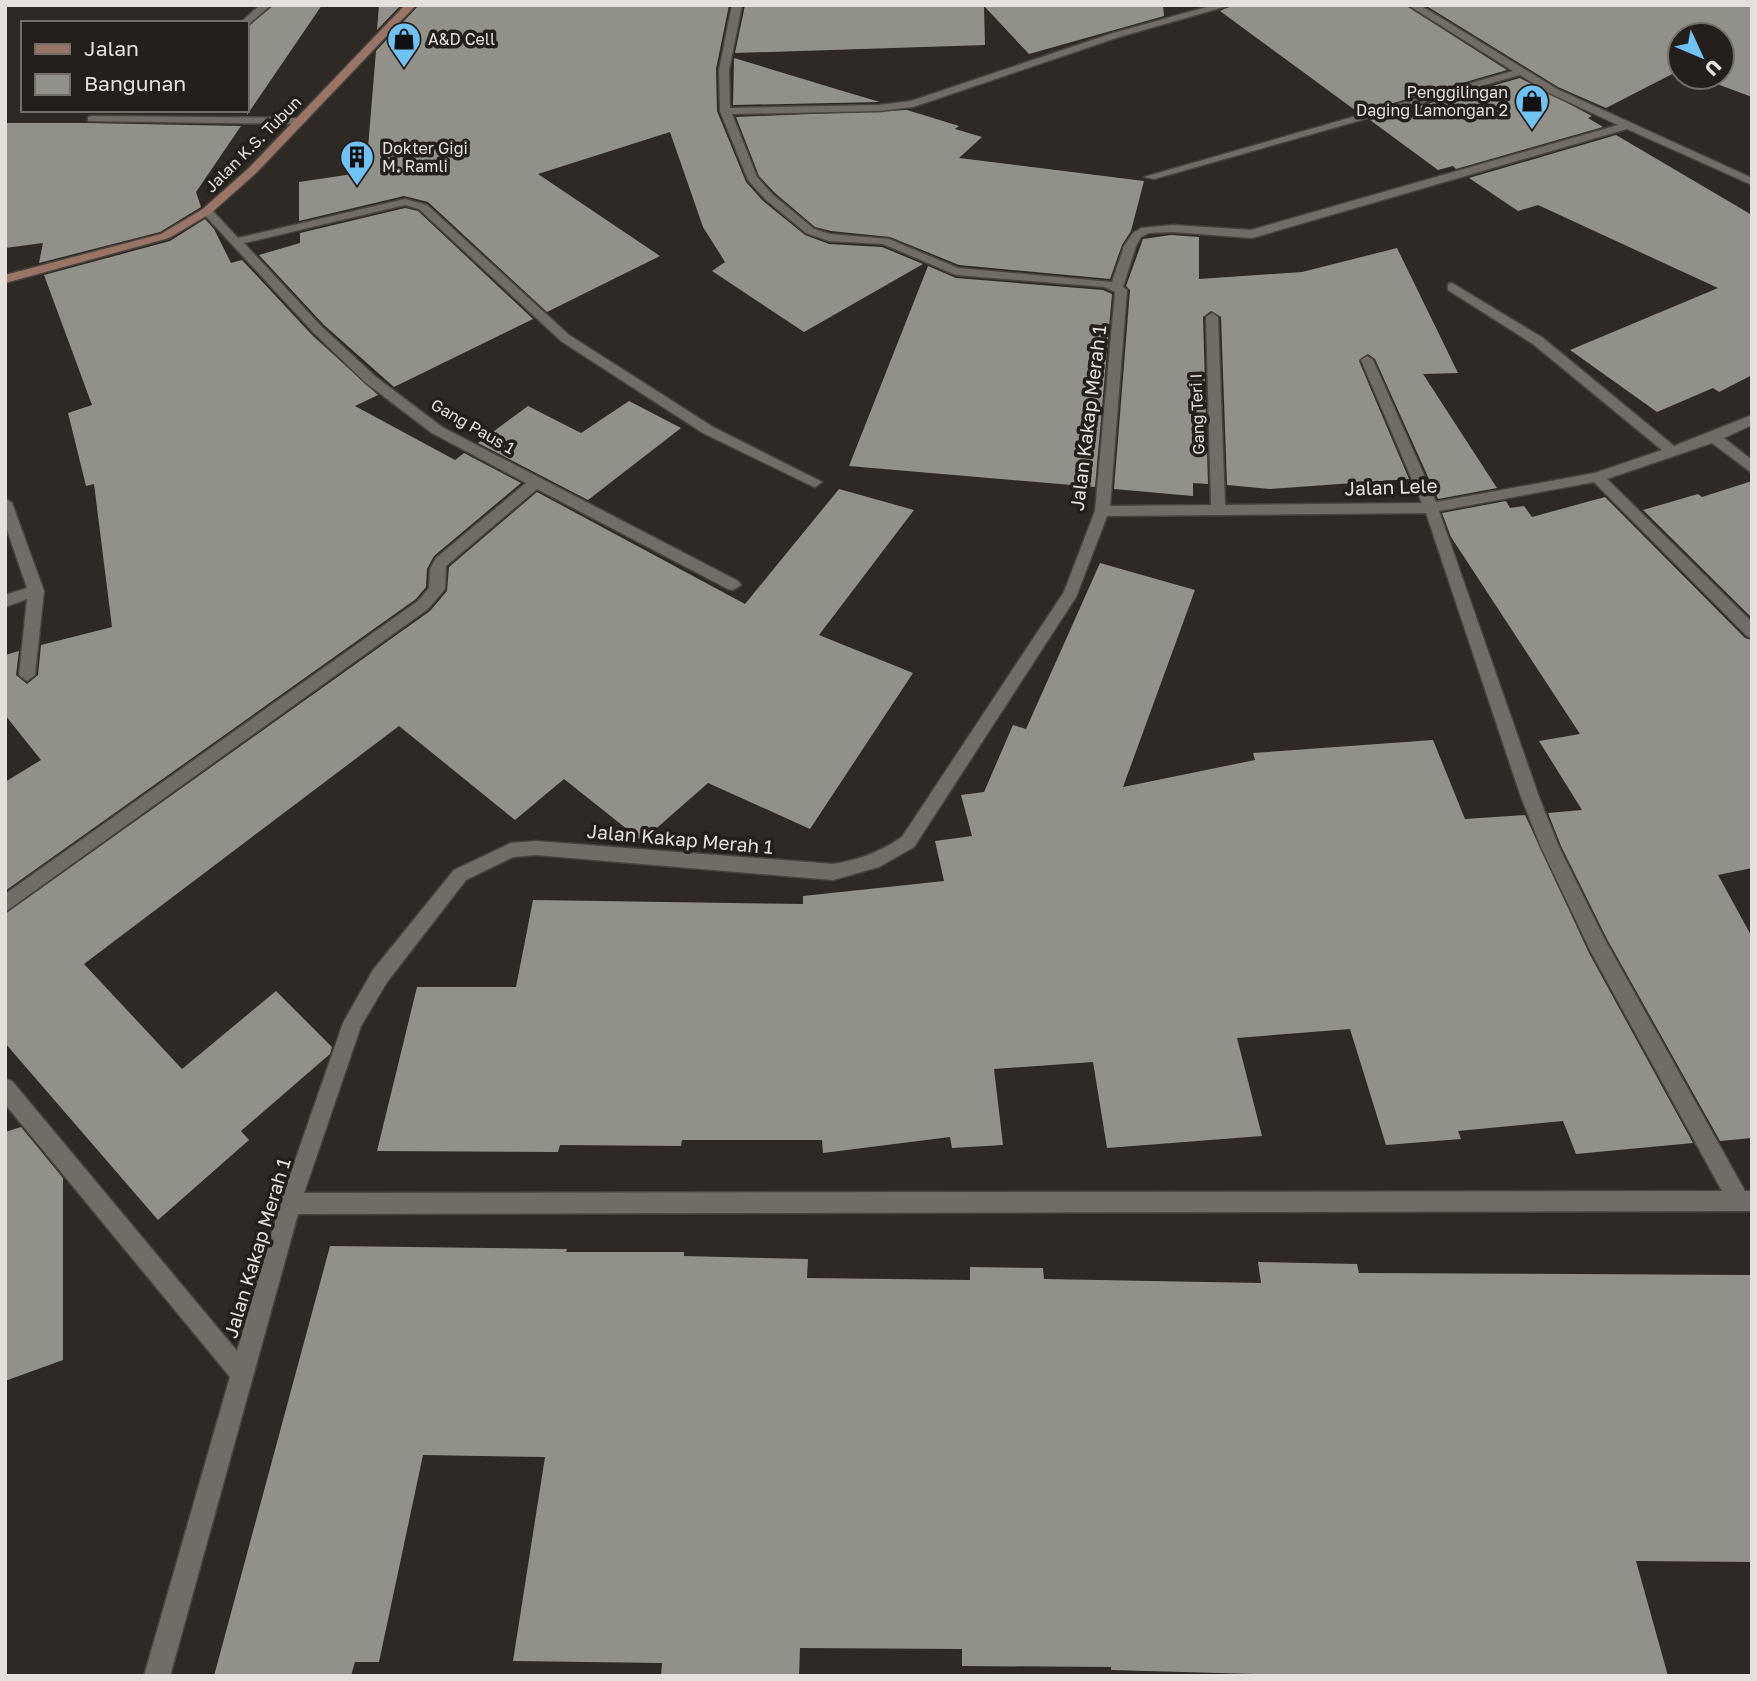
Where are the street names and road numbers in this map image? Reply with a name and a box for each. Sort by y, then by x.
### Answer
street label: Jalan K.S. Tubun [201,92,305,196]
street label: Jalan Kakap Merah 1 [1065,324,1110,512]
street label: Gang Teri I [1186,373,1208,455]
street label: Gang Paus 1 [428,394,519,458]
street label: Jalan Lele [1344,473,1438,500]
street label: Jalan Kakap Merah 1 [586,819,774,858]
street label: Jalan Kakap Merah 1 [218,1155,295,1341]

